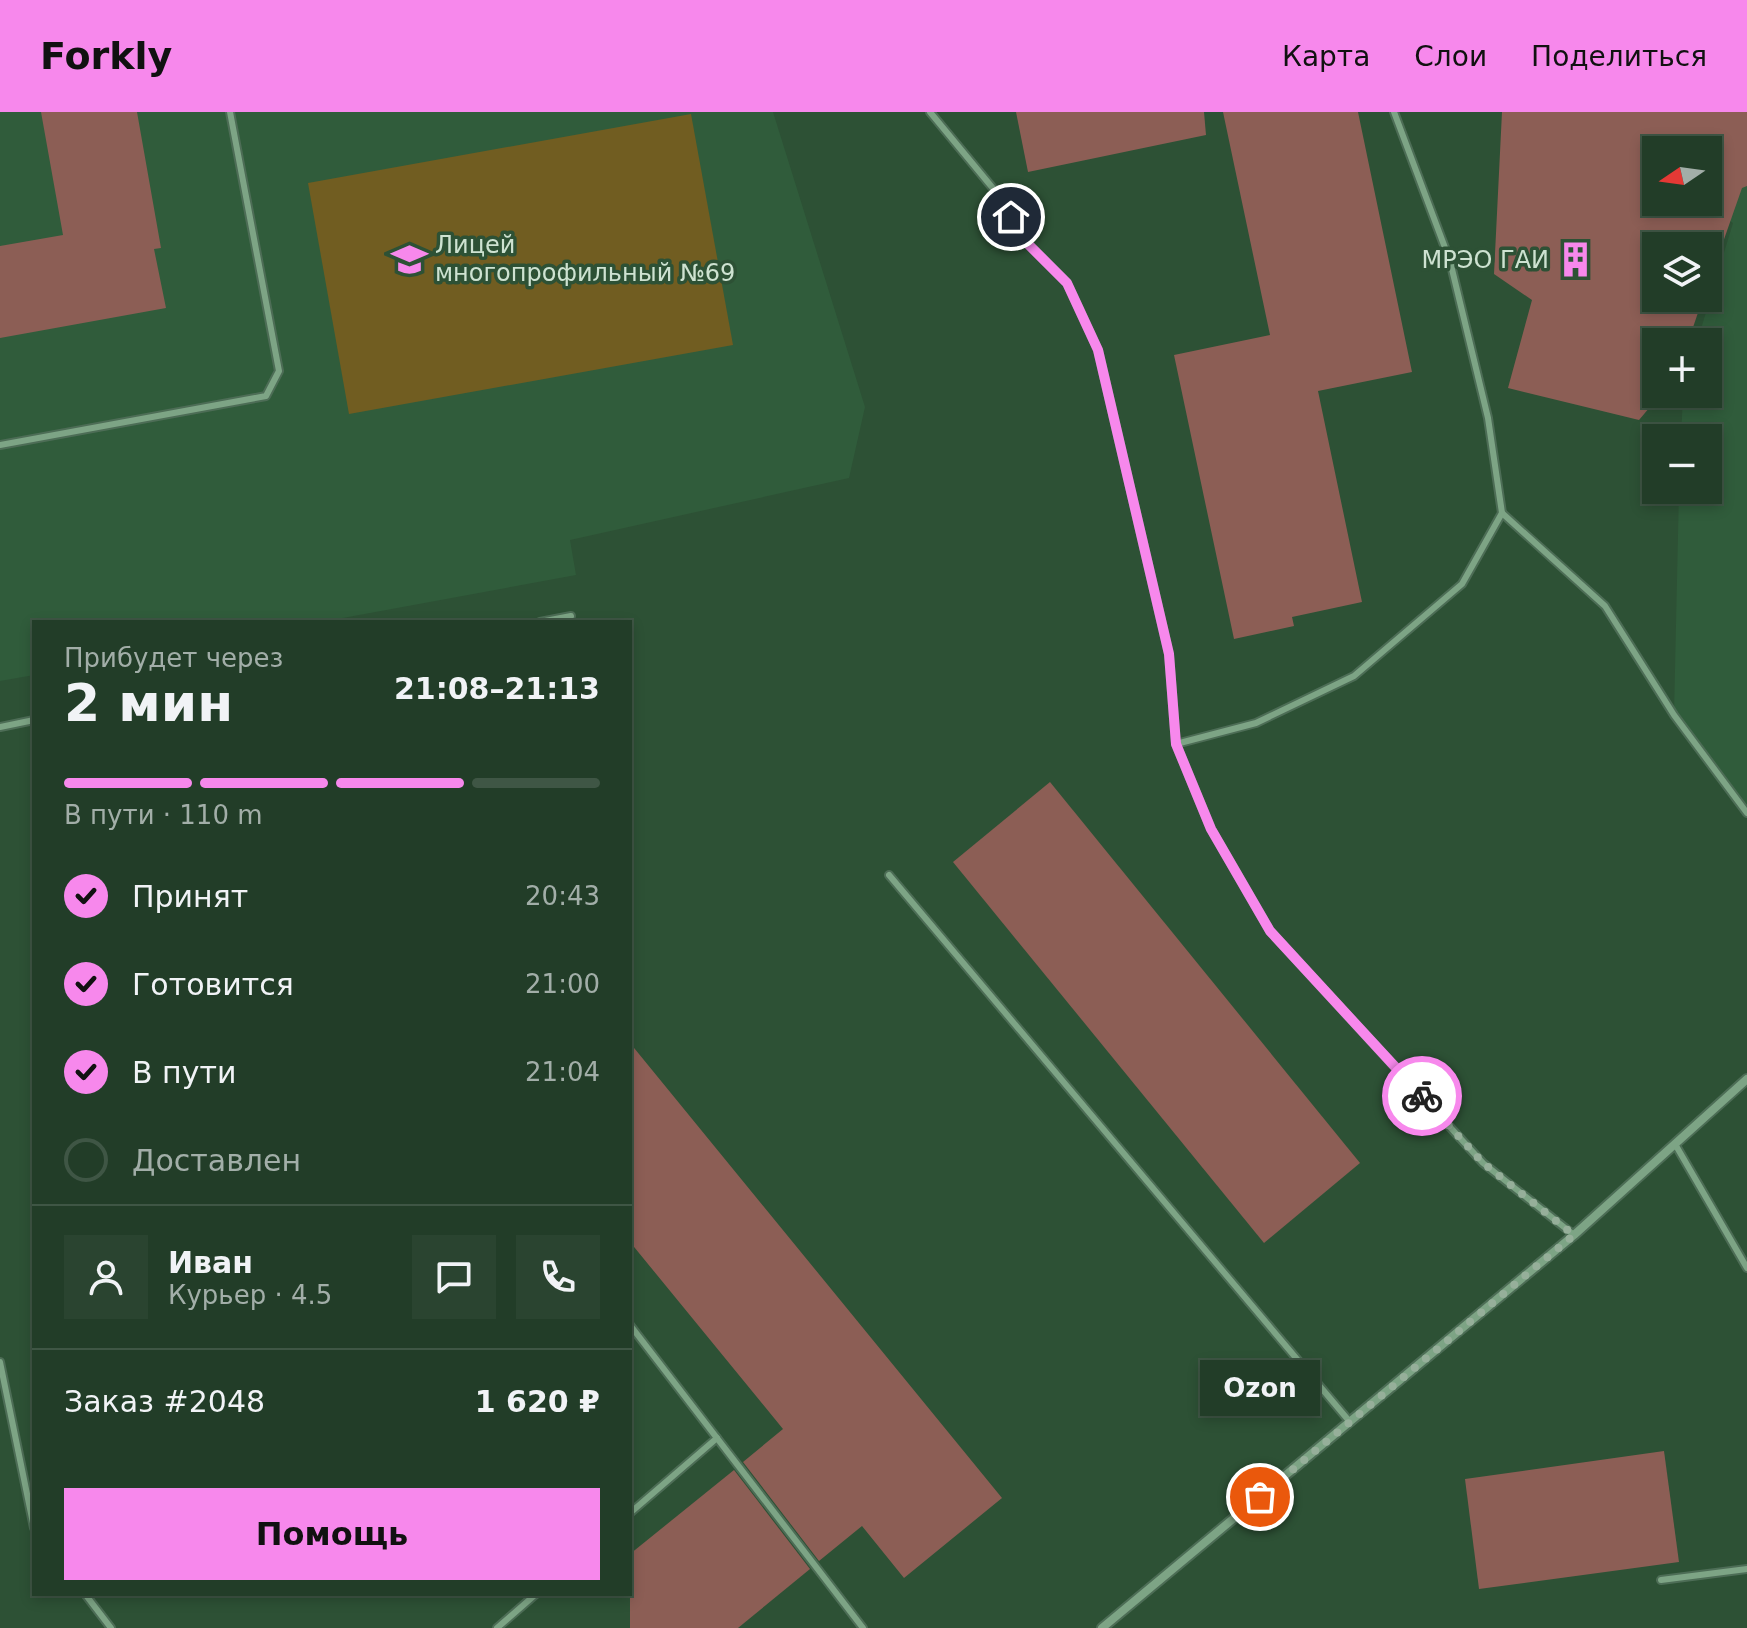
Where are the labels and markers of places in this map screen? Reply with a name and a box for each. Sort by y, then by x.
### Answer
pin [977,183,1045,251]
place label: Лицей многопрофильный №69 [435,231,735,287]
school or university icon: Лицей многопрофильный №69 [390,240,428,278]
building icon: МРЭО ГАИ [1556,241,1594,279]
place label: МРЭО ГАИ [1422,246,1549,274]
callout: Ozon [1200,1361,1320,1417]
pin [1226,1463,1294,1531]

